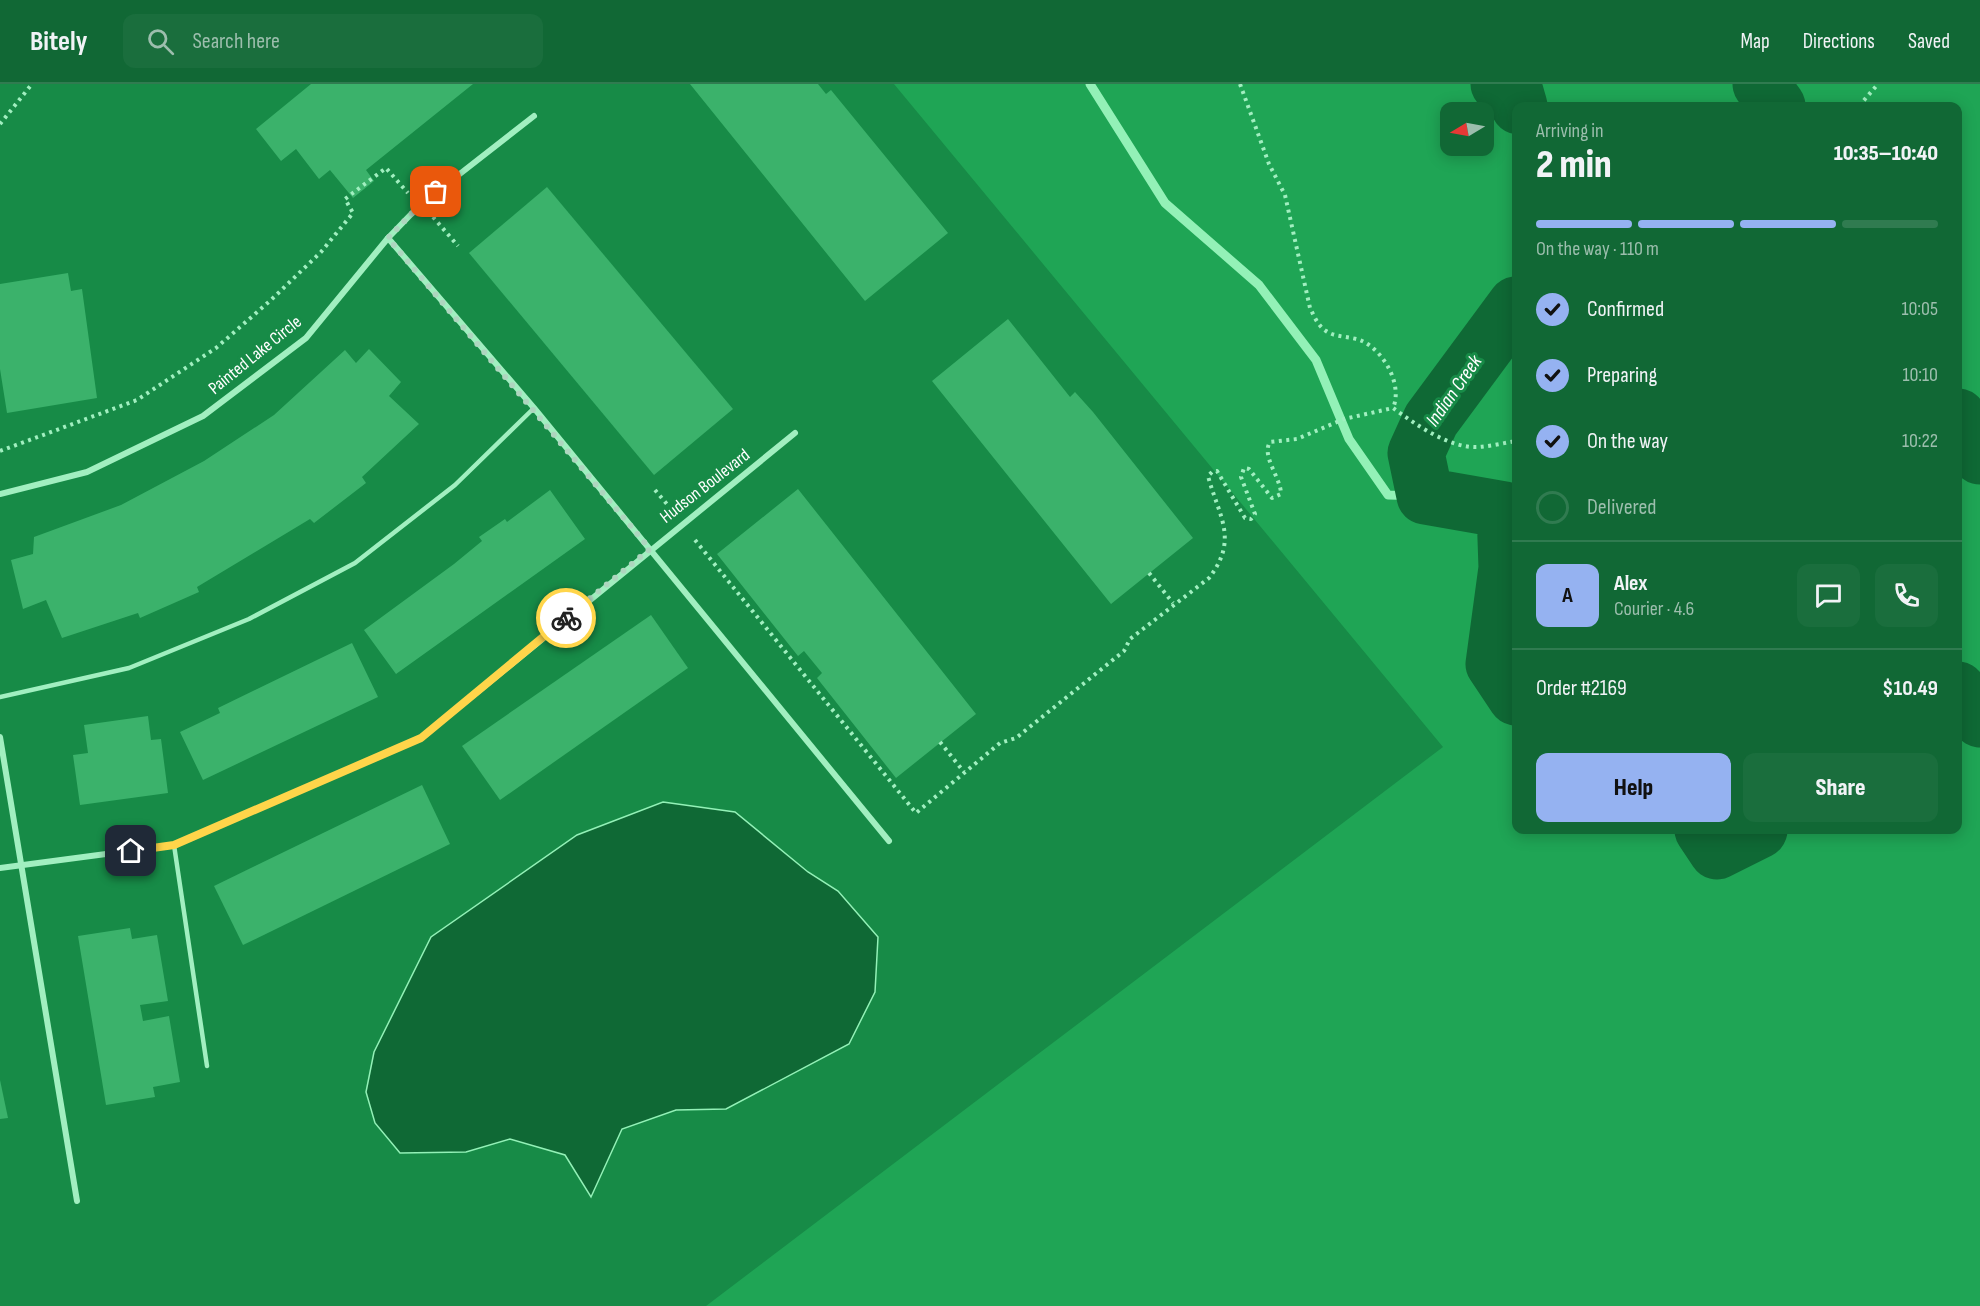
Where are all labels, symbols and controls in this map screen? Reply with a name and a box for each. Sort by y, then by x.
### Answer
search box [123,14,543,68]
text: Bitely [30,25,87,58]
icon: search [144,25,177,58]
text: Search here [192,28,280,55]
text: Map [1740,29,1770,54]
text: Directions [1803,29,1875,54]
text: Saved [1908,29,1950,54]
north arrow [1440,102,1494,156]
map controls [1440,102,1494,156]
text: Arriving in [1536,119,1604,143]
text: 10:35–10:40 [1834,140,1938,167]
text: 2 min [1536,142,1612,189]
pin [410,166,461,217]
icon: bag [419,175,452,208]
text: On the way · 110 m [1536,237,1659,261]
icon: check [1536,293,1569,326]
text: Confirmed [1587,296,1664,323]
text: 10:05 [1902,297,1938,321]
street label: Painted Lake Circle [204,311,306,399]
water label: Indian Creek [1421,350,1488,431]
icon: check [1536,359,1569,392]
text: Preparing [1587,362,1657,389]
text: 10:10 [1903,363,1938,387]
icon: check [1536,425,1569,458]
text: On the way [1587,428,1668,455]
text: 10:22 [1902,429,1938,453]
street label: Hudson Boulevard [656,444,754,528]
text: Delivered [1587,494,1656,521]
button: chat [1797,564,1860,627]
button: phone [1875,564,1938,627]
text: Alex [1614,570,1647,597]
text: A [1562,582,1573,609]
courier [536,588,596,648]
text: Courier · 4.6 [1614,597,1694,621]
icon: bike [550,602,583,635]
text: Order #2169 [1536,675,1627,702]
text: $10.49 [1882,675,1938,702]
button: Help [1536,753,1731,822]
button: Share [1743,753,1938,822]
pin [105,825,156,876]
icon: home [114,834,147,867]

